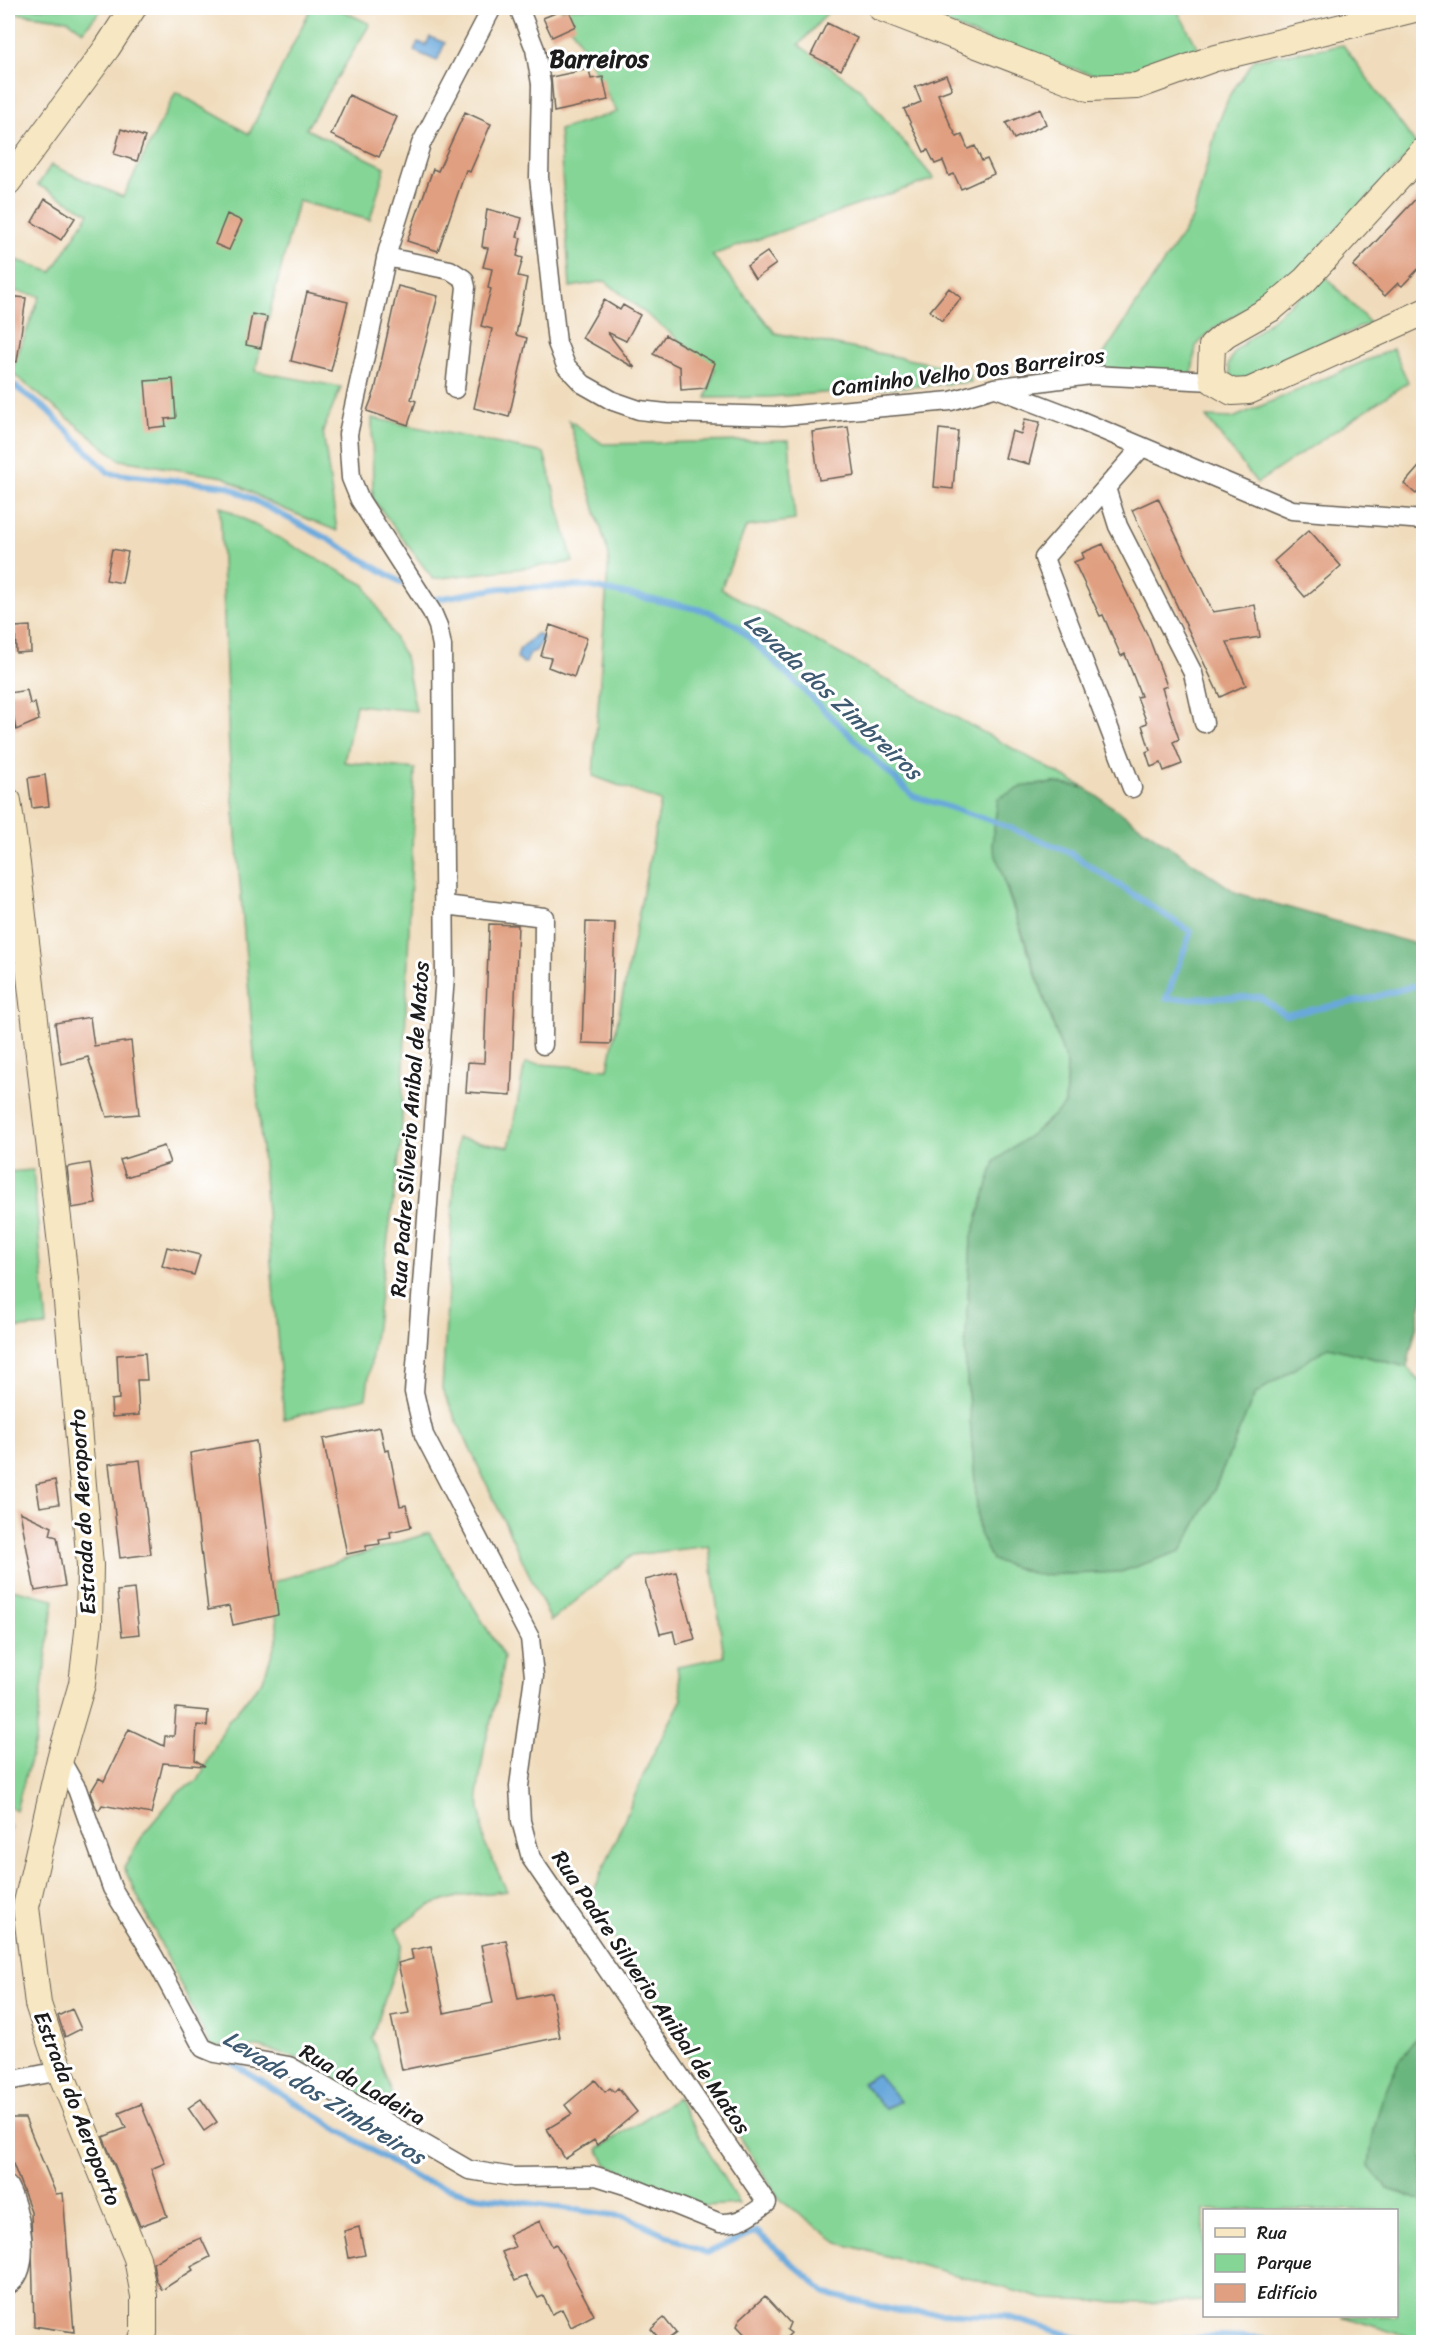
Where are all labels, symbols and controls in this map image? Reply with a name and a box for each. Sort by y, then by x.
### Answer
district label: Barreiros [550,38,649,80]
street label: Caminho Velho Dos Barreiros [829,335,1108,408]
water label: Levada dos Zimbreiros [734,602,934,793]
street label: Rua Padre Silverio Anibal de Matos [378,959,441,1298]
street label: Estrada do Aeroporto [58,1408,107,1616]
street label: Rua Padre Silverio Anibal de Matos [541,1842,762,2143]
street label: Estrada do Aeroporto [22,2005,133,2211]
water label: Levada dos Zimbreiros [215,2018,436,2178]
street label: Rua da Ladeira [292,2032,433,2136]
legend [1203,2209,1398,2317]
text: Rua [1257,2217,1288,2249]
text: Parque [1257,2247,1312,2279]
text: Edifício [1257,2277,1317,2309]

